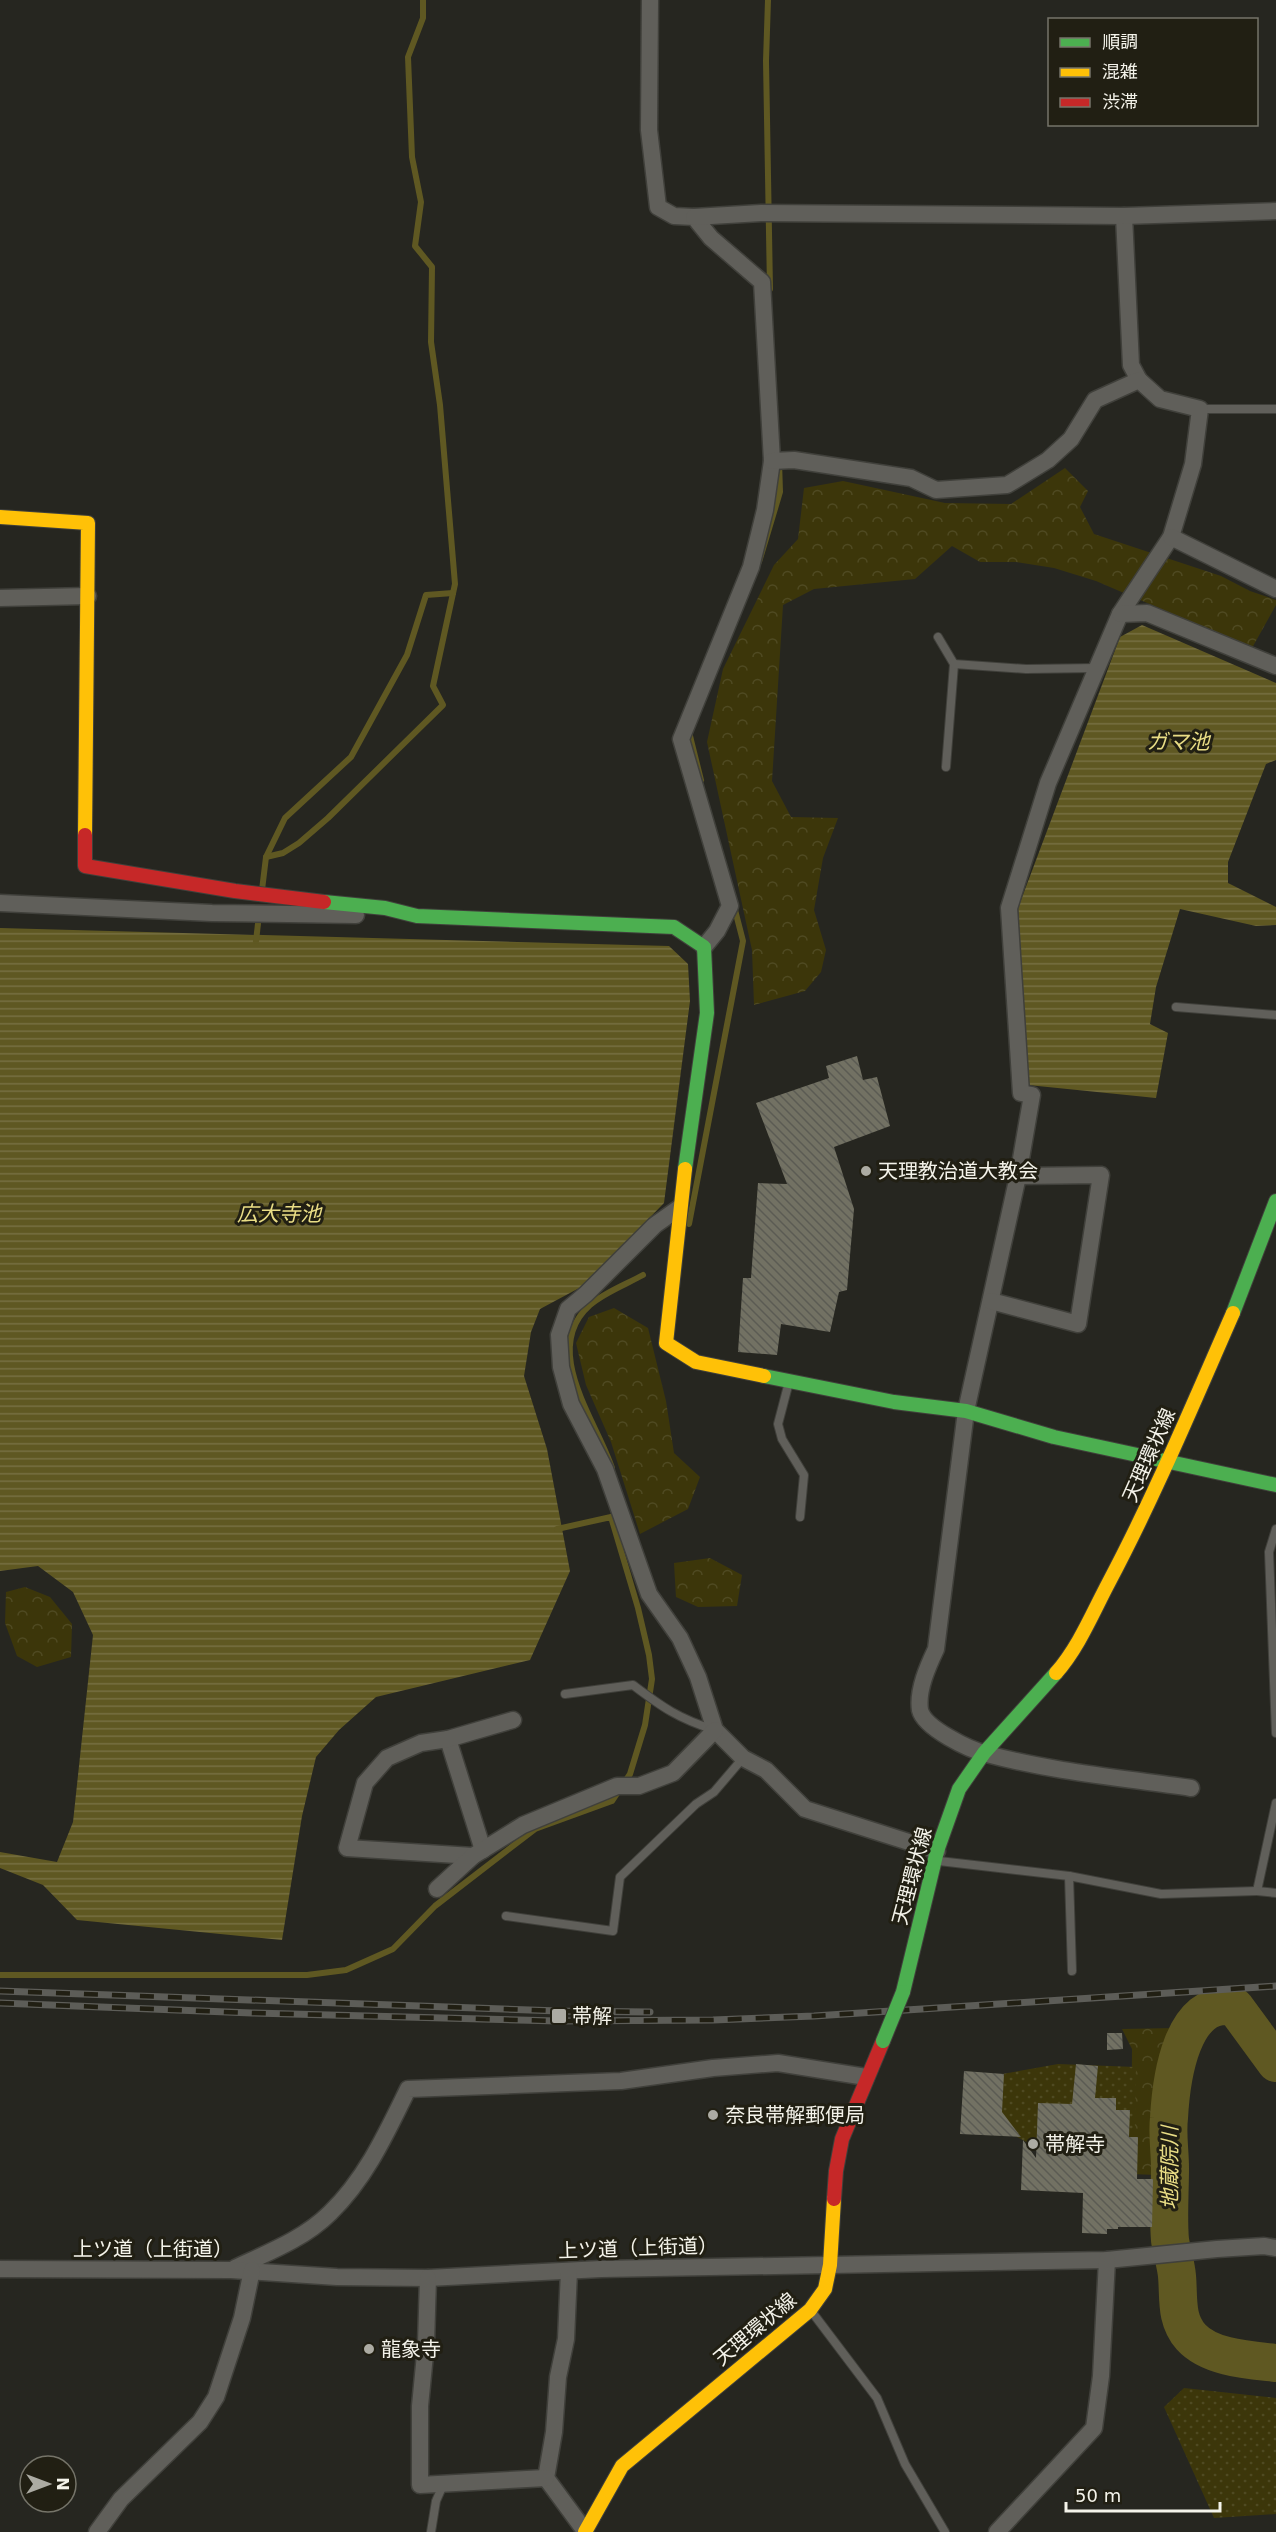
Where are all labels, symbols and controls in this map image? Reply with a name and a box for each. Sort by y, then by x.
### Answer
legend [1048,18,1258,126]
text: 順調 [1102,31,1138,52]
text: 混雑 [1102,61,1138,82]
text: 渋滞 [1102,91,1138,112]
water label: ガマ池 [1147,730,1211,754]
place label: 天理教治道大教会 [878,1159,1038,1183]
marker: 天理教治道大教会 [859,1164,873,1178]
water label: 広大寺池 [237,1202,323,1226]
street label: 天理環状線 [1118,1404,1180,1506]
street label: 天理環状線 [887,1825,937,1927]
place label: 帯解 [572,2004,612,2028]
marker: 帯解 [550,2007,568,2025]
place label: 奈良帯解郵便局 [725,2103,865,2127]
marker: 奈良帯解郵便局 [706,2108,720,2122]
water label: 地蔵院川 [1158,2124,1182,2210]
place label: 帯解寺 [1045,2132,1105,2156]
marker: 帯解寺 [1026,2137,1040,2151]
street label: 上ツ道（上街道） [558,2233,718,2263]
street label: 上ツ道（上街道） [73,2237,233,2261]
street label: 天理環状線 [709,2288,801,2370]
place label: 龍象寺 [381,2337,441,2361]
marker: 龍象寺 [362,2342,376,2356]
north arrow [18,2454,78,2514]
scale bar [1066,2475,1220,2513]
text: N [53,2477,72,2491]
text: 50 m [1075,2485,1121,2506]

